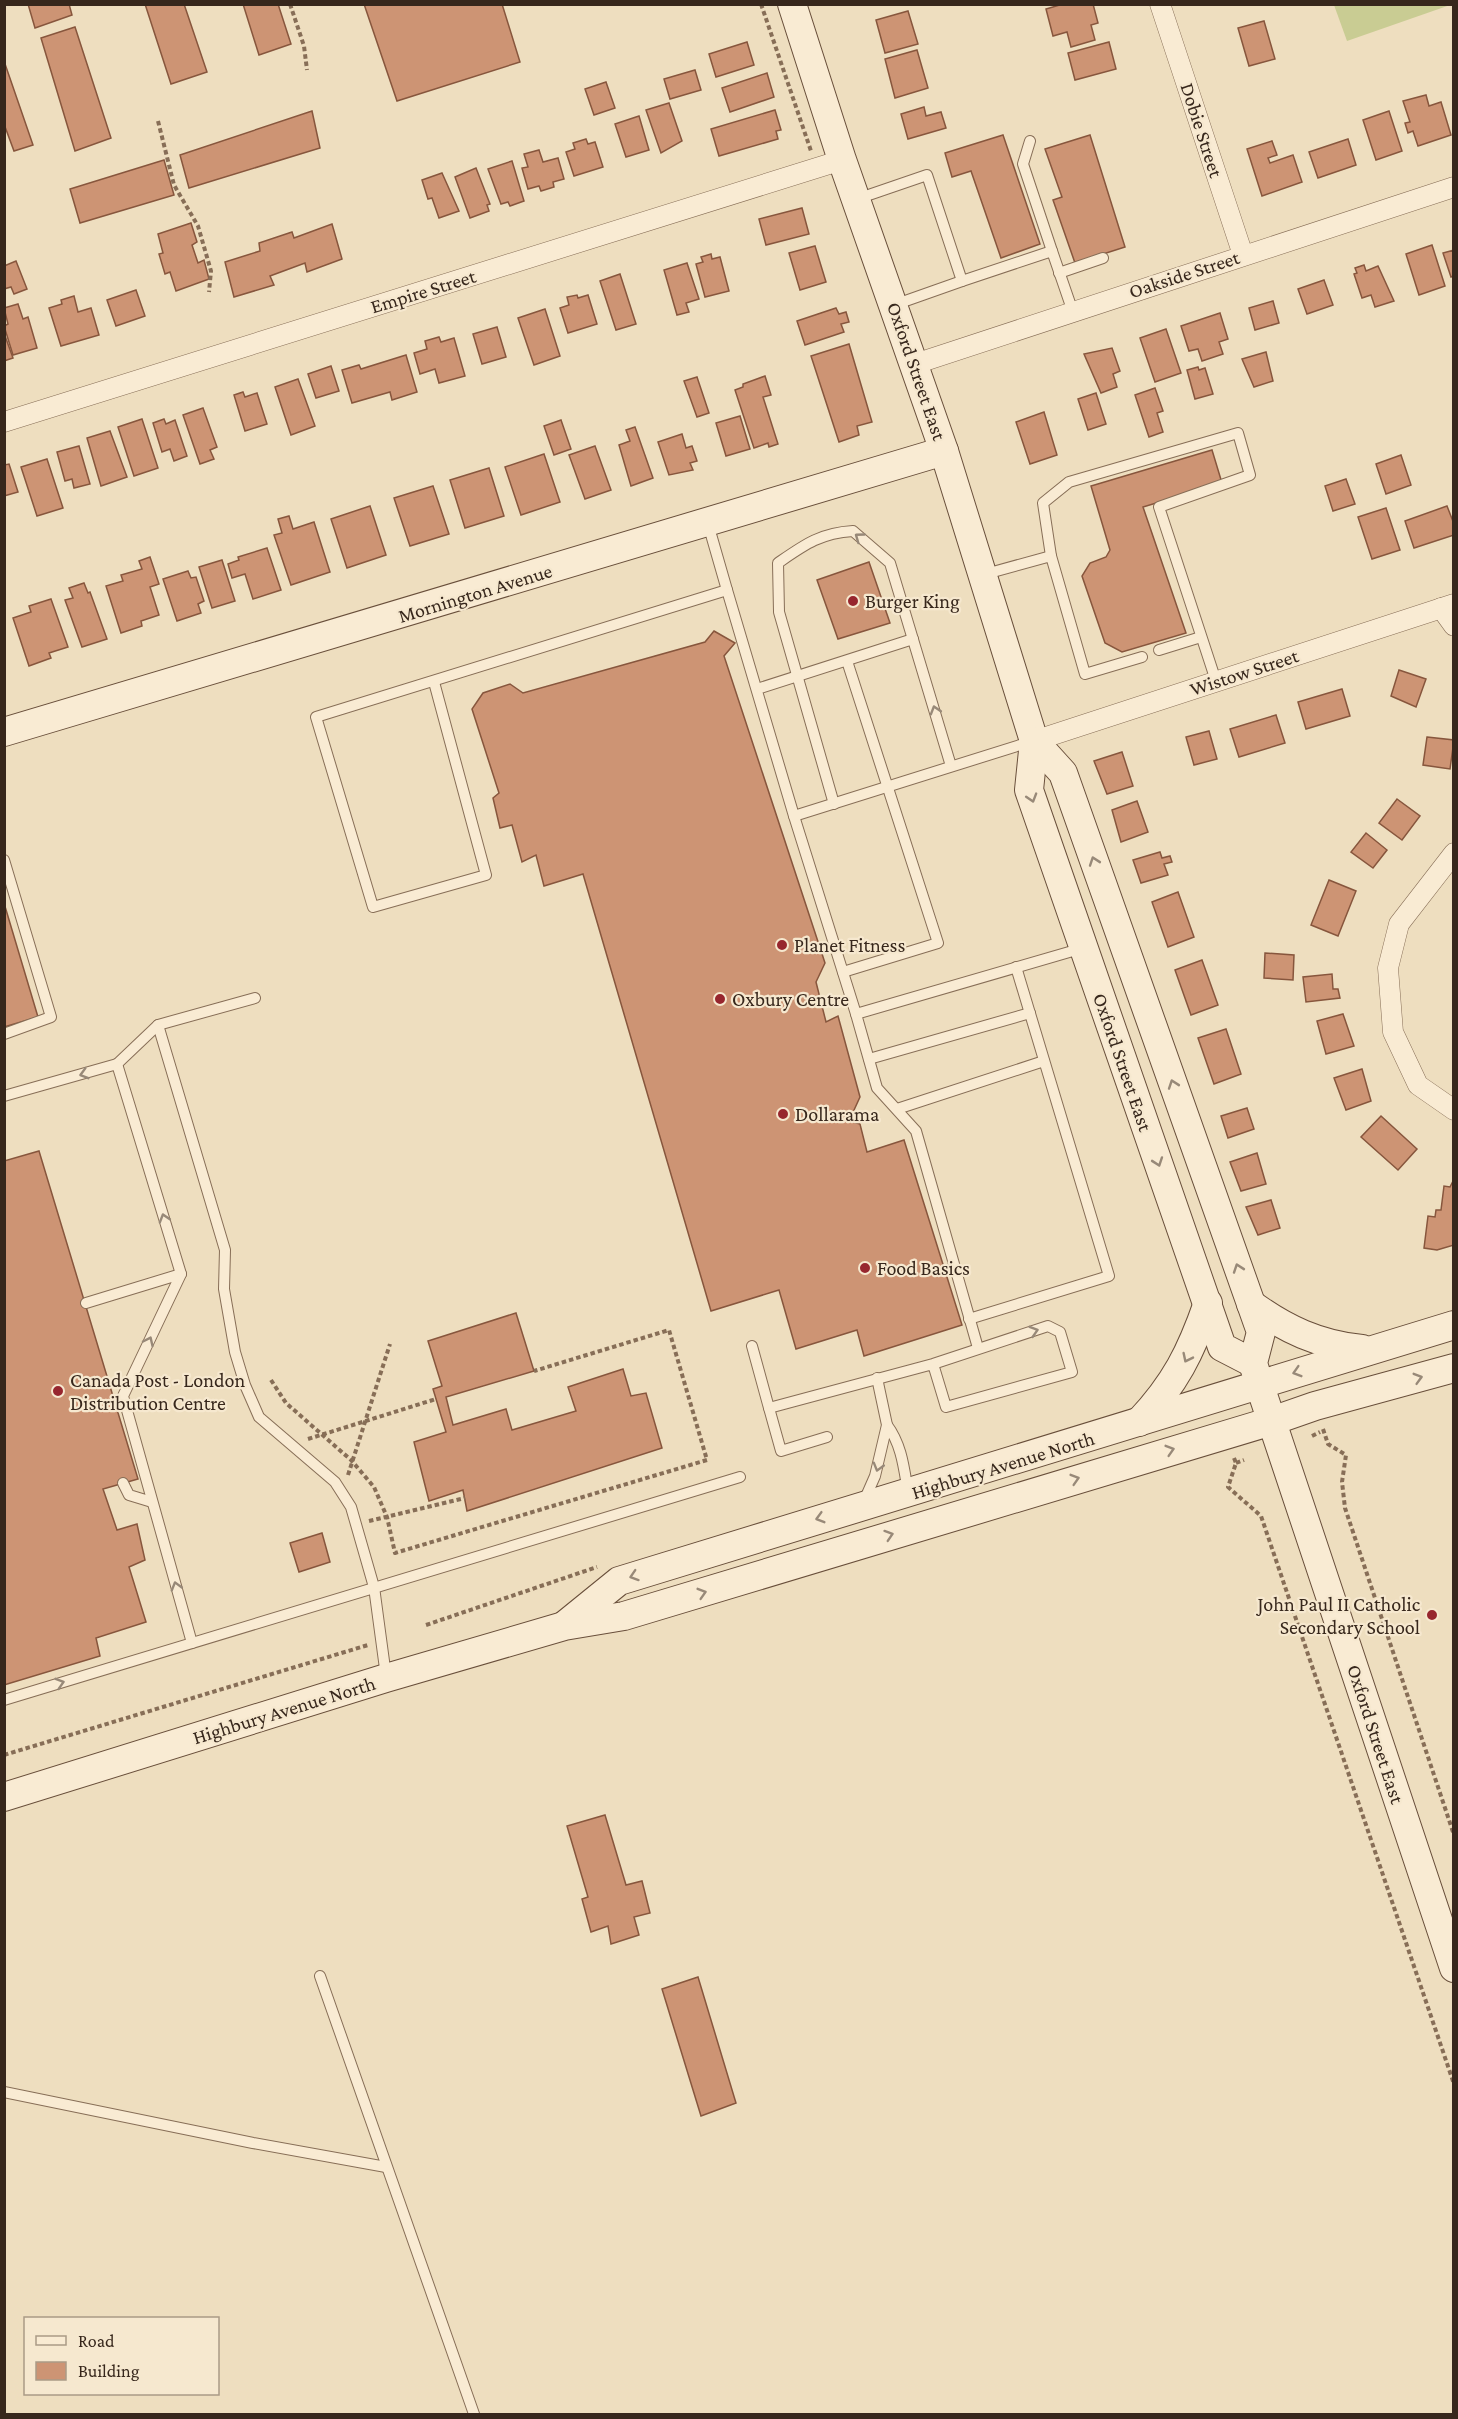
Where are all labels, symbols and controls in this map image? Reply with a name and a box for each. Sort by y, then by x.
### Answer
street label: Dobie Street [1176,80,1228,180]
street label: Oakside Street [1126,246,1242,302]
street label: Empire Street [368,264,479,318]
street label: Oxford Street East [883,299,951,443]
one-way arrow [855,533,866,544]
street label: Mornington Avenue [395,559,555,628]
place label: Burger King [865,590,960,613]
marker: Burger King [846,594,860,608]
street label: Wistow Street [1187,644,1301,700]
one-way arrow [930,705,942,716]
one-way arrow [1025,792,1037,803]
one-way arrow [1089,856,1102,866]
place label: Planet Fitness [794,934,905,956]
marker: Planet Fitness [775,938,789,952]
place label: Oxbury Centre [732,988,849,1011]
street label: Oxford Street East [1089,990,1157,1134]
marker: Oxbury Centre [713,992,727,1006]
one-way arrow [79,1066,89,1079]
one-way arrow [1168,1079,1181,1090]
place label: Dollarama [795,1103,879,1125]
marker: Dollarama [776,1107,790,1121]
one-way arrow [1151,1156,1164,1167]
one-way arrow [159,1213,171,1224]
place label: Food Basics [877,1257,970,1279]
marker: Food Basics [858,1261,872,1275]
one-way arrow [1233,1263,1246,1274]
one-way arrow [1028,1326,1039,1338]
one-way arrow [141,1337,153,1348]
one-way arrow [1182,1351,1194,1362]
one-way arrow [1292,1365,1303,1377]
place label: Canada Post - London Distribution Centre [70,1369,245,1414]
one-way arrow [1412,1373,1423,1385]
marker: Canada Post - London Distribution Centre [51,1384,65,1398]
street label: Highbury Avenue North [909,1427,1098,1504]
one-way arrow [1164,1445,1175,1457]
one-way arrow [873,1461,885,1472]
one-way arrow [1069,1474,1080,1486]
one-way arrow [815,1511,825,1524]
one-way arrow [883,1529,894,1542]
one-way arrow [629,1569,640,1581]
one-way arrow [171,1582,183,1592]
one-way arrow [696,1588,707,1600]
place label: John Paul II Catholic Secondary School [1255,1593,1421,1639]
marker: John Paul II Catholic Secondary School [1425,1608,1439,1622]
street label: Oxford Street East [1343,1662,1409,1807]
street label: Highbury Avenue North [190,1672,379,1749]
one-way arrow [55,1678,65,1690]
legend [24,2317,219,2395]
text: Road [78,2331,115,2351]
text: Building [78,2361,140,2381]

